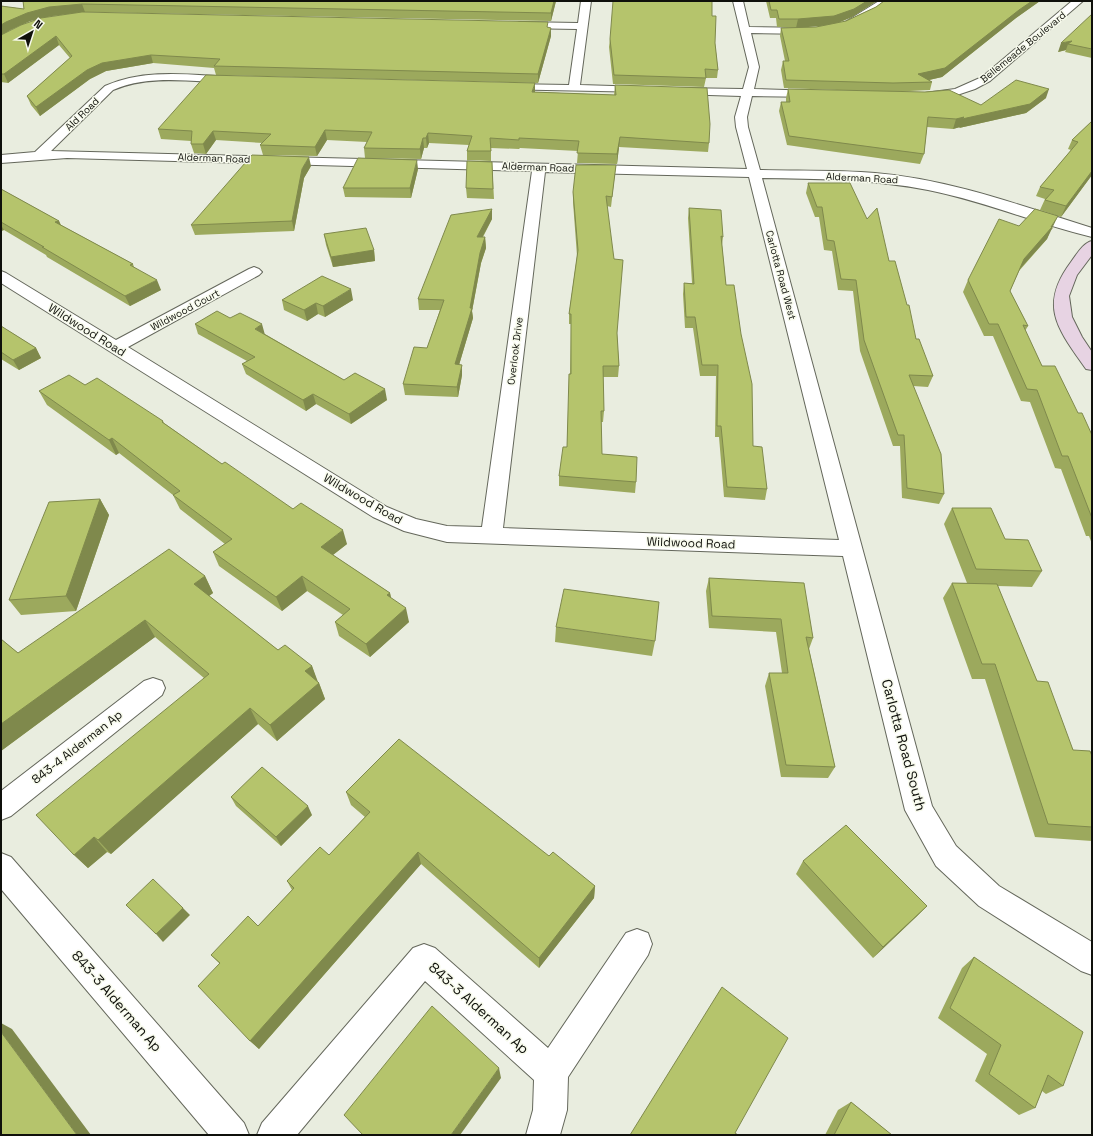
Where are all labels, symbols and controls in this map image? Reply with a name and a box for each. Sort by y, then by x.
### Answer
street label: Bellemeade Boulevard [978,8,1068,86]
north arrow [12,12,52,52]
text: N [31,16,46,32]
street label: Ald Road [62,95,102,133]
street label: Alderman Road [178,150,250,166]
street label: Alderman Road [502,159,574,175]
street label: Alderman Road [825,170,899,186]
street label: Carlotta Road West [763,229,799,322]
street label: Wildwood Court [148,286,222,334]
street label: Wildwood Road [45,300,129,360]
street label: Overlook Drive [504,316,526,386]
street label: Wildwood Road [321,470,405,528]
street label: Wildwood Road [646,533,736,553]
street label: Carlotta Road South [878,677,930,813]
street label: 843-4 Alderman Ap [28,706,126,787]
street label: 843-3 Alderman Ap [68,946,166,1056]
street label: 843-3 Alderman Ap [425,958,533,1058]

